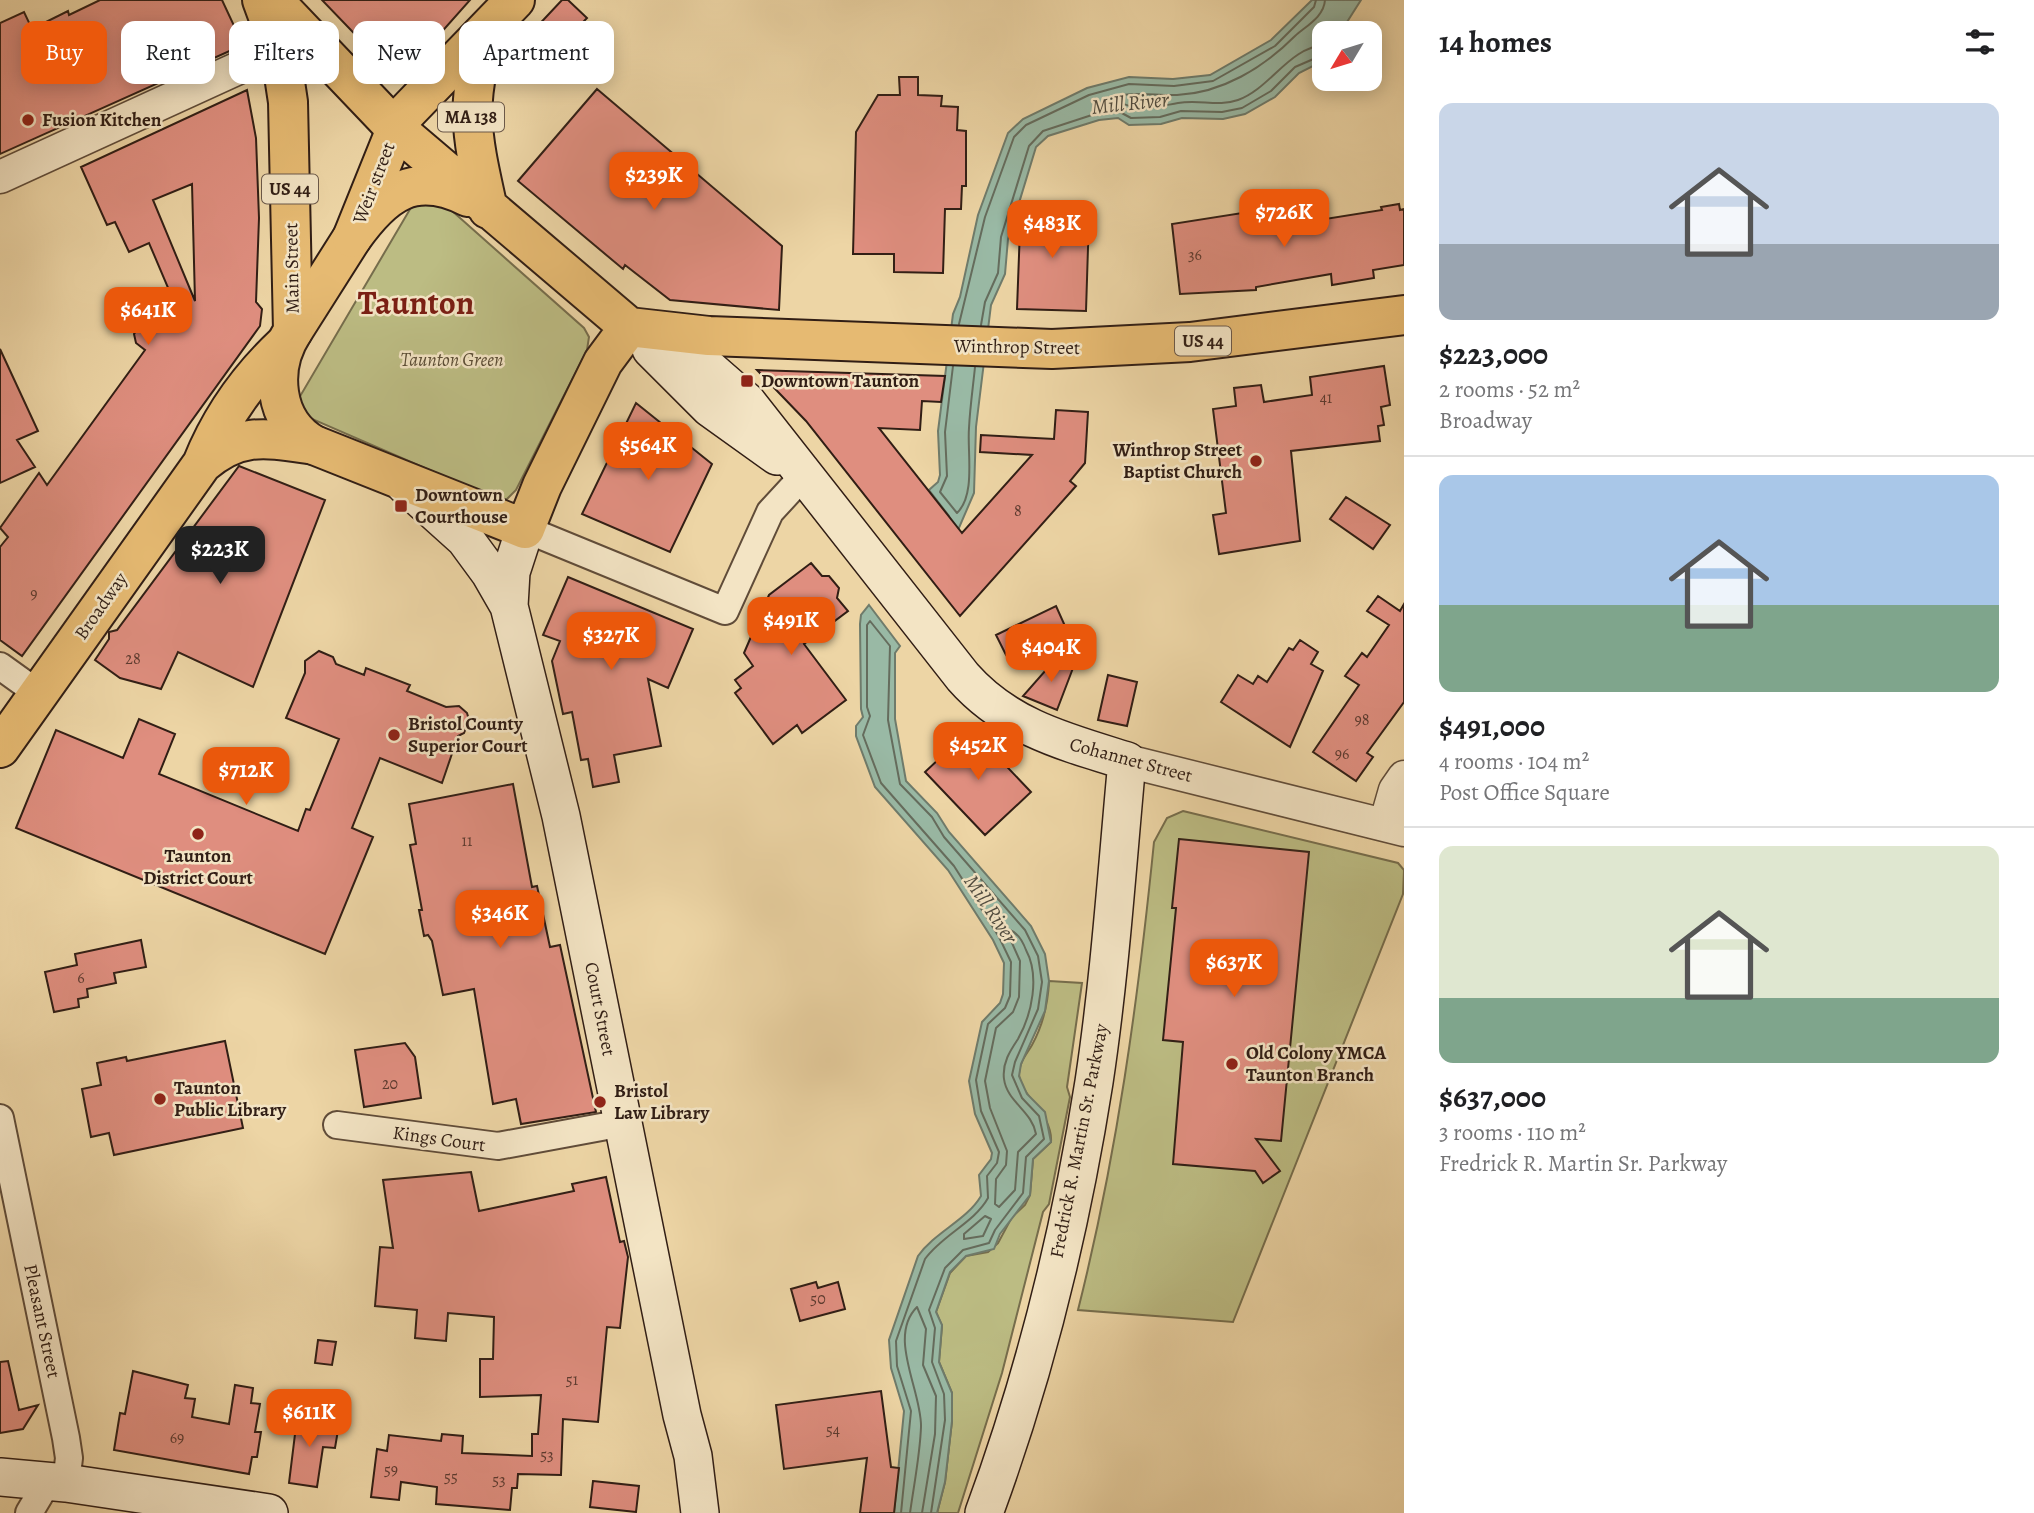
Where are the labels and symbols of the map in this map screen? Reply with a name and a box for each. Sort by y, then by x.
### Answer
north arrow [1312,21,1382,91]
water label: Mill River [1090,85,1171,121]
road number: MA 138 [438,103,504,132]
place label: Fusion Kitchen [42,107,162,133]
marker: Fusion Kitchen [20,112,36,128]
street label: Weir street [346,138,401,228]
pin: $239K [605,152,703,212]
road number: US 44 [262,174,318,204]
pin: $726K [1235,190,1333,249]
pin: $483K [1003,201,1101,260]
street label: Main Street [278,222,306,314]
house number: 36 [1188,244,1202,266]
district label: Taunton [358,280,474,325]
pin: $641K [99,288,197,347]
road number: US 44 [1175,326,1231,356]
street label: Winthrop Street [953,333,1080,361]
park label: Taunton Green [400,347,504,373]
place label: Downtown Taunton [761,368,920,394]
marker: Downtown Taunton [739,373,755,389]
house number: 41 [1320,387,1333,409]
pin: $564K [599,422,697,482]
place label: Winthrop Street Baptist Church [1112,437,1243,485]
marker: Winthrop Street Baptist Church [1248,453,1264,469]
place label: Downtown Courthouse [415,482,508,530]
marker: Downtown Courthouse [393,498,409,514]
house number: 8 [1014,500,1022,522]
pin: $223K [171,526,269,586]
street label: Broadway [68,567,134,645]
house number: 9 [30,583,38,605]
pin: $491K [742,598,840,657]
pin: $327K [562,612,660,672]
pin: $404K [1002,624,1100,684]
house number: 28 [125,648,141,670]
house number: 98 [1354,709,1370,731]
place label: Bristol County Superior Court [408,711,528,759]
pin: $452K [929,722,1027,782]
marker: Bristol County Superior Court [386,727,402,743]
street label: Cohannet Street [1067,731,1195,789]
house number: 96 [1335,743,1349,765]
pin: $712K [197,748,295,807]
marker: Taunton District Court [190,826,206,842]
house number: 11 [462,830,473,852]
place label: Taunton District Court [143,843,253,891]
water label: Mill River [958,869,1025,950]
pin: $346K [451,890,549,950]
pin: $637K [1185,940,1283,999]
street label: Court Street [578,960,622,1058]
house number: 6 [77,967,85,989]
street label: Fredrick R. Martin Sr. Parkway [1044,1021,1115,1260]
place label: Old Colony YMCA Taunton Branch [1246,1040,1387,1088]
marker: Old Colony YMCA Taunton Branch [1224,1056,1240,1072]
house number: 20 [382,1073,398,1095]
place label: Taunton Public Library [174,1075,287,1123]
place label: Bristol Law Library [614,1078,710,1126]
marker: Taunton Public Library [152,1091,168,1107]
marker: Bristol Law Library [592,1094,608,1110]
street label: Kings Court [391,1120,487,1158]
street label: Pleasant Street [17,1261,67,1381]
house number: 50 [810,1288,826,1310]
house number: 51 [566,1369,579,1391]
pin: $611K [260,1390,358,1449]
house number: 54 [826,1419,840,1441]
house number: 69 [170,1427,184,1449]
house number: 53 [540,1444,554,1466]
house number: 59 [384,1459,398,1481]
house number: 55 [444,1466,458,1488]
house number: 53 [492,1469,506,1491]

